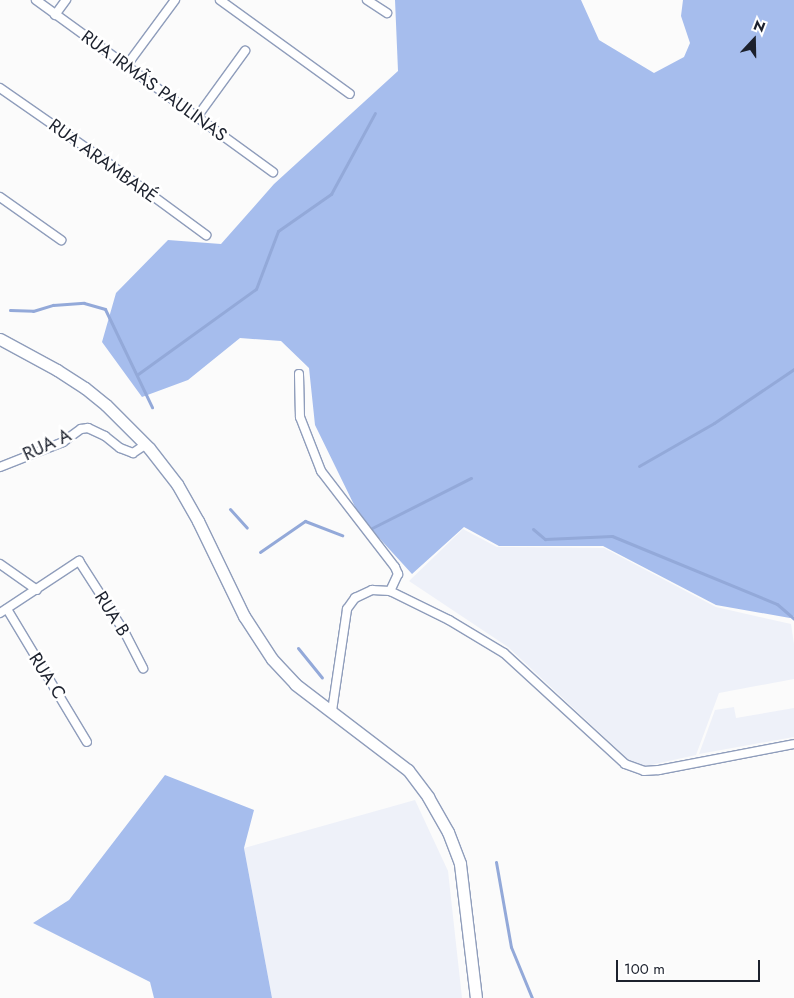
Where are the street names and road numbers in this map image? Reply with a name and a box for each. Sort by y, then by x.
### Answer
street label: RUA IRMÃS PAULINAS [77,26,231,146]
street label: RUA ARAMBARÉ [45,114,161,208]
street label: RUA A [20,425,74,465]
street label: RUA B [90,588,134,640]
street label: RUA C [24,649,70,703]

